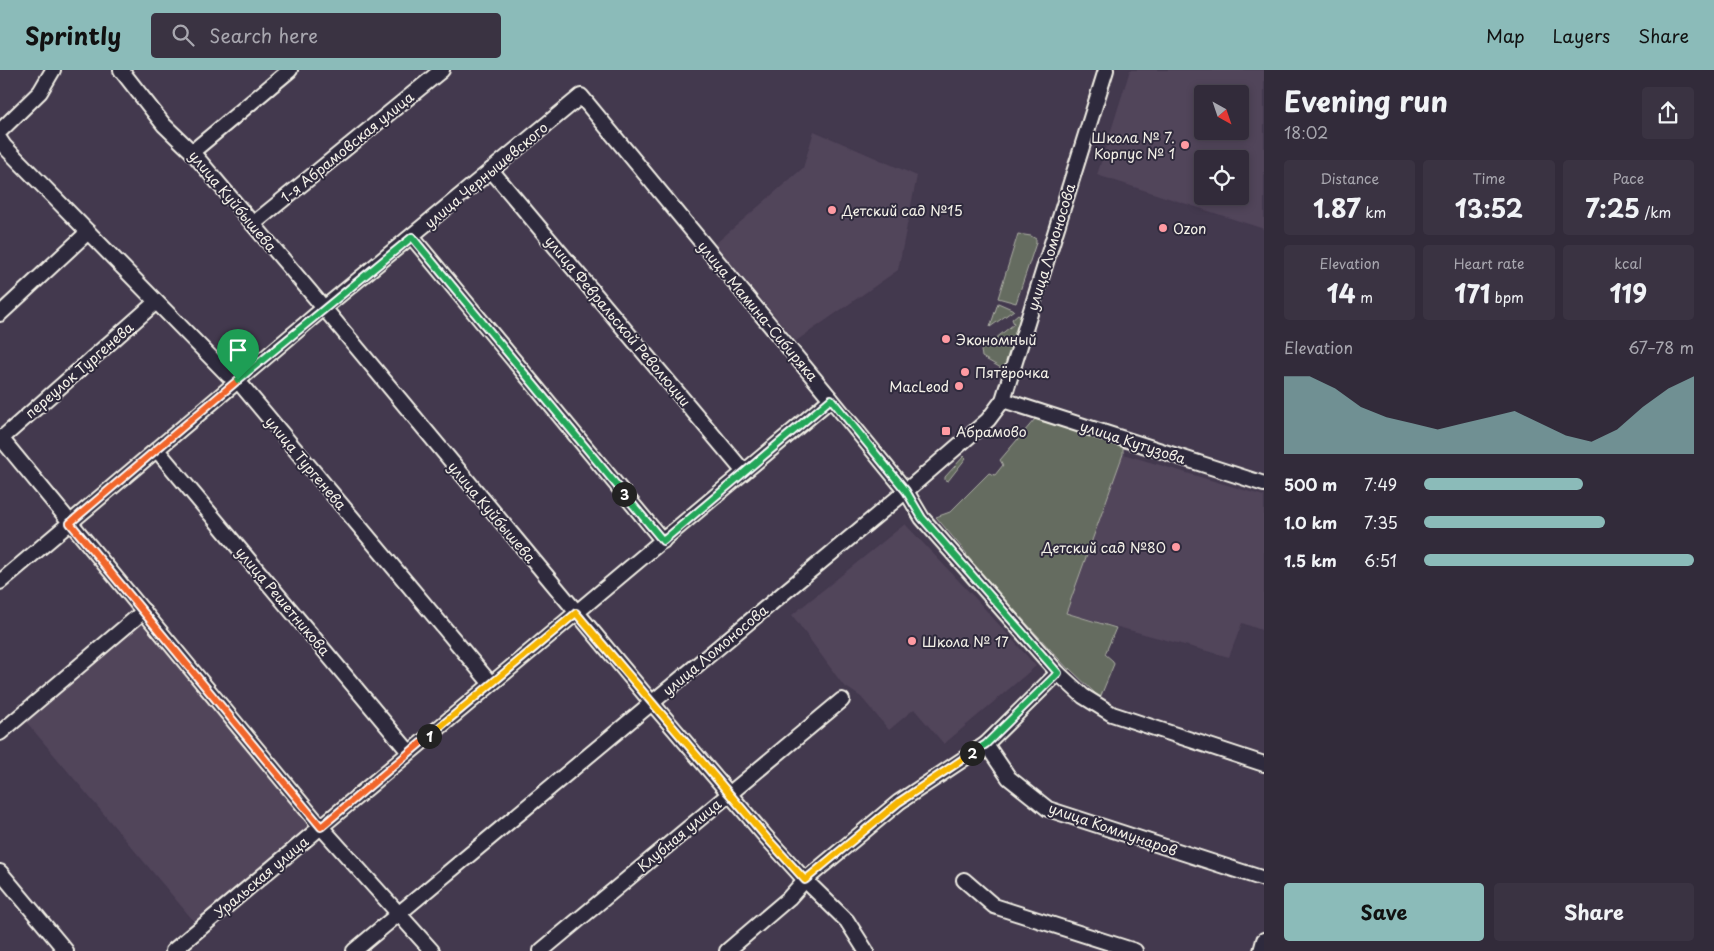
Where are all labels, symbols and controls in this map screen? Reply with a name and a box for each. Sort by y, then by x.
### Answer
search box [151,13,501,58]
text: Sprintly [25,17,121,53]
icon: search [169,21,197,49]
text: Search here [209,21,318,49]
text: Map [1486,22,1525,49]
text: Layers [1553,22,1610,49]
text: Share [1638,22,1689,49]
text: Evening run [1284,79,1448,122]
north arrow [1194,85,1249,140]
map controls [1194,85,1249,205]
street label: 1-я Абрамовская улица [276,86,418,207]
button: share [1642,87,1694,139]
street label: улица Чернышевского [420,117,552,233]
text: 18:02 [1284,120,1328,144]
place label: Школа № 7. Корпус № 1 [1091,127,1175,164]
marker: Школа № 7. Корпус № 1 [1179,139,1191,151]
street label: улица Куйбышева [184,146,282,256]
button: locate [1194,150,1249,205]
text: Distance [1320,168,1379,189]
text: Time [1472,168,1506,189]
text: Pace [1613,168,1644,189]
street label: улица Ломоносова [1022,181,1080,313]
text: 1.87 [1313,189,1361,227]
text: 13:52 [1455,189,1523,227]
text: 7:25 [1585,189,1640,227]
place label: Детский сад №15 [841,200,963,221]
text: km [1361,202,1386,223]
text: /km [1640,202,1671,223]
marker: Детский сад №15 [826,204,838,216]
place label: Ozon [1173,218,1206,239]
marker: Ozon [1157,222,1169,234]
street label: улица Февральской Революции [540,231,696,411]
street label: улица Мамина-Сибиряка [693,236,823,386]
text: Elevation [1319,253,1380,274]
text: Heart rate [1454,253,1524,274]
text: kcal [1614,253,1642,274]
text: 14 [1326,274,1356,312]
text: 171 [1454,274,1490,312]
text: 119 [1610,274,1647,312]
text: m [1356,287,1373,308]
text: bpm [1490,287,1524,308]
street label: переулок Тургенева [20,317,138,423]
pin [217,329,259,380]
place label: Экономный [956,329,1037,350]
marker: Экономный [940,333,952,345]
text: Elevation [1284,335,1353,359]
text: 67–78 m [1628,335,1694,359]
icon: arrive [224,336,252,364]
place label: Пятёрочка [975,362,1049,383]
marker: Пятёрочка [959,366,971,378]
place label: MacLeod [889,376,949,397]
marker: MacLeod [953,380,965,392]
street label: улица Тургенева [260,412,352,515]
street label: улица Кутузова [1077,415,1189,469]
place label: Абрамово [956,421,1027,442]
marker: Абрамово [940,425,952,437]
street label: улица Куйбышева [443,457,541,567]
text: 500 m [1284,472,1337,496]
text: 7:49 [1364,472,1397,496]
pin: 3 [612,482,636,506]
text: 3 [620,484,629,505]
text: 1.0 km [1284,510,1337,534]
text: 7:35 [1364,510,1398,534]
place label: Детский сад №80 [1041,537,1166,558]
marker: Детский сад №80 [1170,541,1182,553]
street label: улица Решетникова [231,542,335,660]
text: 1.5 km [1284,548,1337,572]
text: 6:51 [1364,548,1397,572]
street label: улица Ломоносова [658,599,773,700]
place label: Школа № 17 [922,631,1009,652]
marker: Школа № 17 [906,635,918,647]
pin: 1 [416,724,442,748]
text: 1 [426,726,433,747]
pin: 2 [960,740,984,766]
text: 2 [968,743,977,764]
street label: Клубная улица [632,793,726,876]
street label: улица Коммунаров [1046,797,1180,861]
street label: Уральская улица [209,831,313,923]
button: Save [1284,883,1484,941]
button: Share [1494,883,1694,941]

